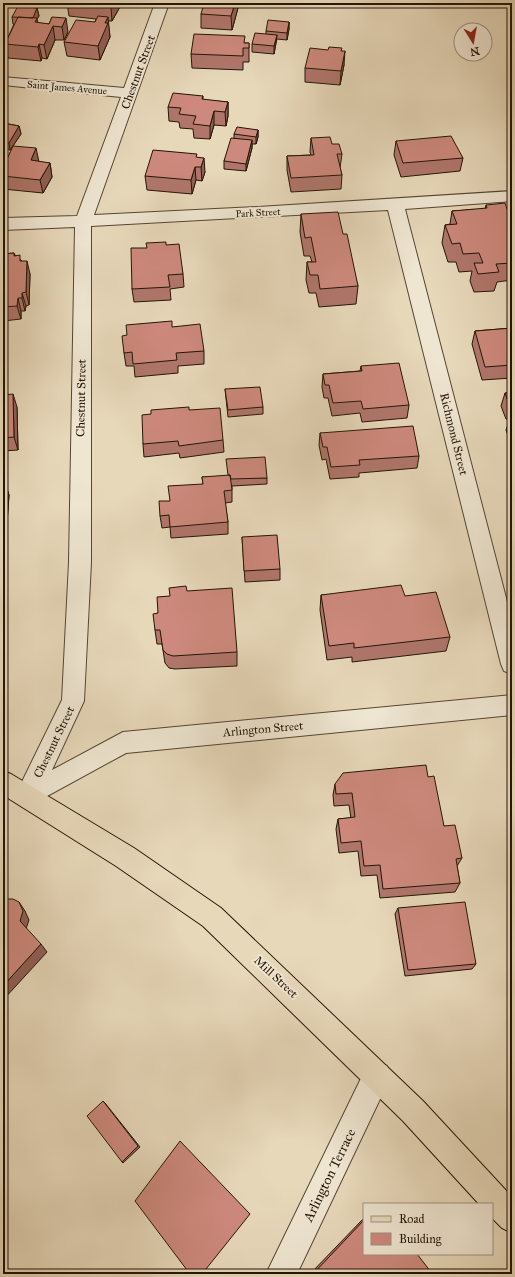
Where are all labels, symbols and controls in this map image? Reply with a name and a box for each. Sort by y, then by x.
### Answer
north arrow [453,22,493,62]
street label: Chestnut Street [118,32,158,111]
text: N [468,44,481,59]
street label: Saint James Avenue [26,79,107,98]
street label: Park Street [235,206,281,220]
street label: Chestnut Street [73,358,89,437]
street label: Richmond Street [437,391,471,477]
street label: Chestnut Street [31,703,78,780]
street label: Arlington Street [221,718,305,741]
street label: Mill Street [251,953,301,1001]
street label: Arlington Terrace [299,1126,359,1225]
legend [363,1203,493,1255]
text: Road [399,1212,425,1226]
text: Building [399,1232,442,1247]

